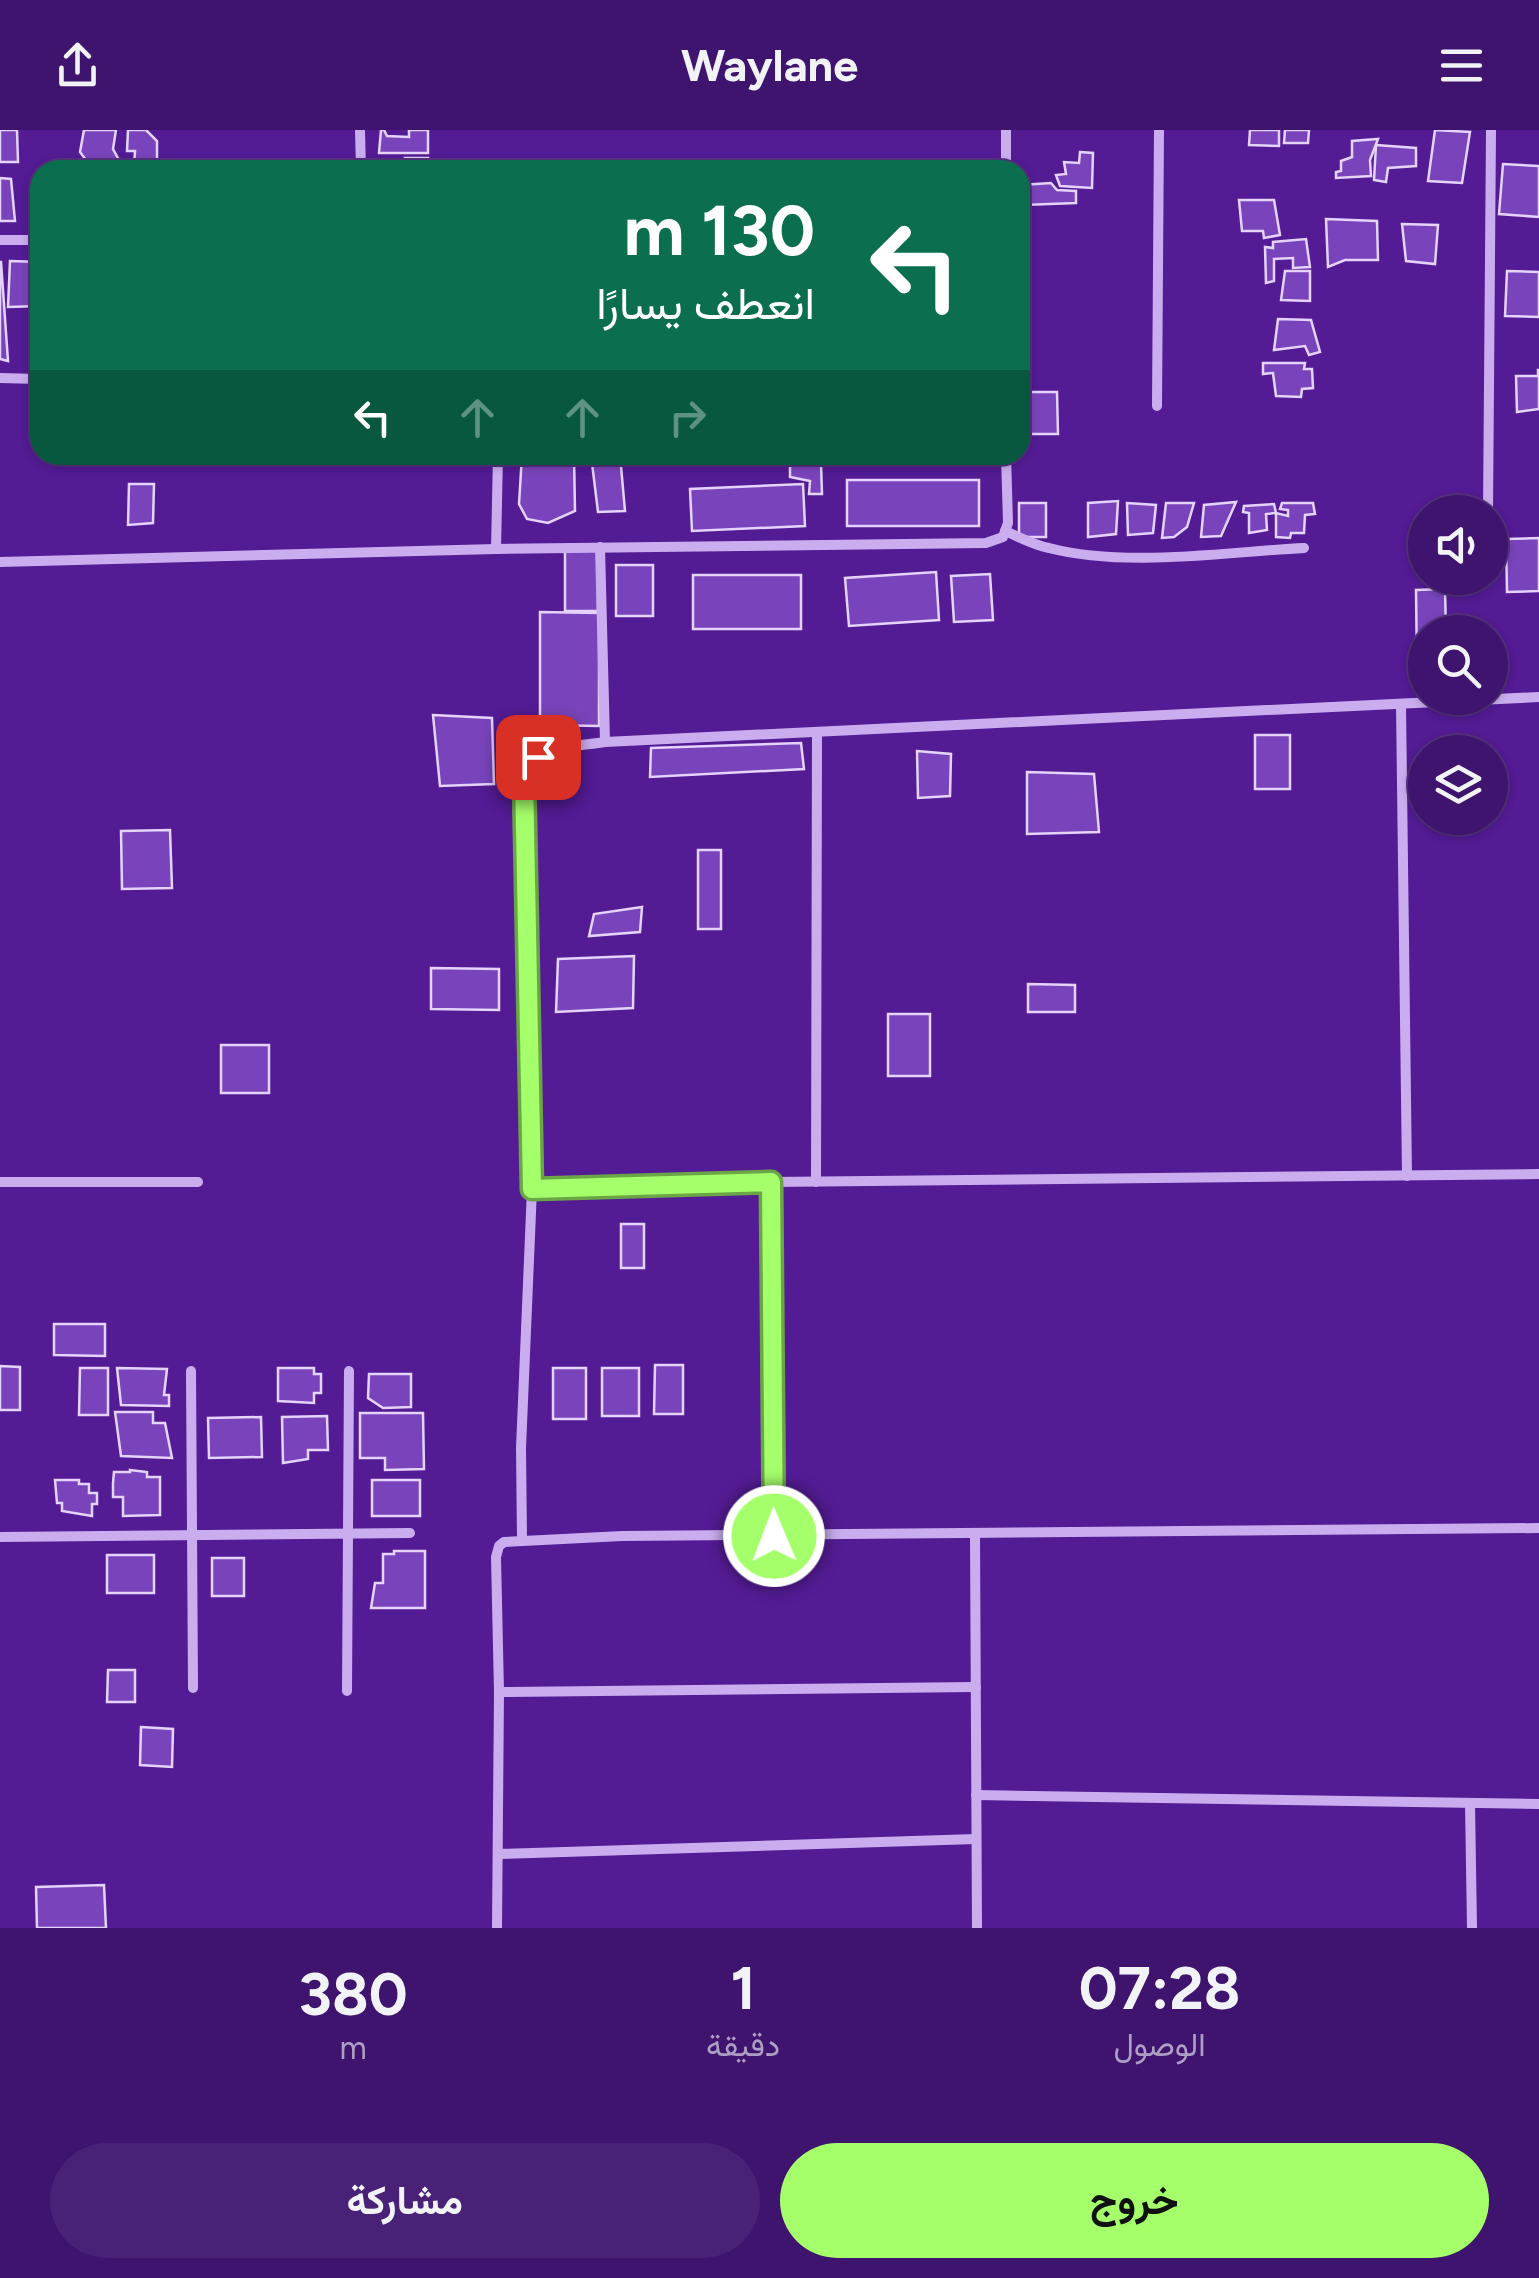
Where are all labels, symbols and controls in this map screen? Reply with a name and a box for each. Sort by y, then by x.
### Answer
icon: share [50,38,105,93]
text: Waylane [681,38,858,92]
icon: menu [1434,38,1489,93]
text: 130 m [623,188,815,273]
icon: left [850,200,980,330]
text: انعطف يسارًا [596,276,815,330]
icon: left [345,390,400,445]
icon: ahead [450,390,505,445]
icon: ahead [555,390,610,445]
icon: right [660,390,715,445]
map controls [1408,495,1508,835]
button: sound [1408,495,1508,595]
button: search [1408,615,1508,715]
pin [496,715,581,800]
icon: arrive [511,730,566,785]
button: layers [1408,735,1508,835]
position arrow [722,1484,826,1588]
text: 1 [730,1952,756,2024]
text: 07:28 [1079,1952,1240,2024]
text: 380 [299,1958,408,2030]
text: دقيقة [706,2026,780,2064]
text: الوصول [1113,2026,1206,2064]
text: m [339,2029,367,2067]
button: مشاركة [50,2143,760,2258]
button: خروج [780,2143,1489,2258]

